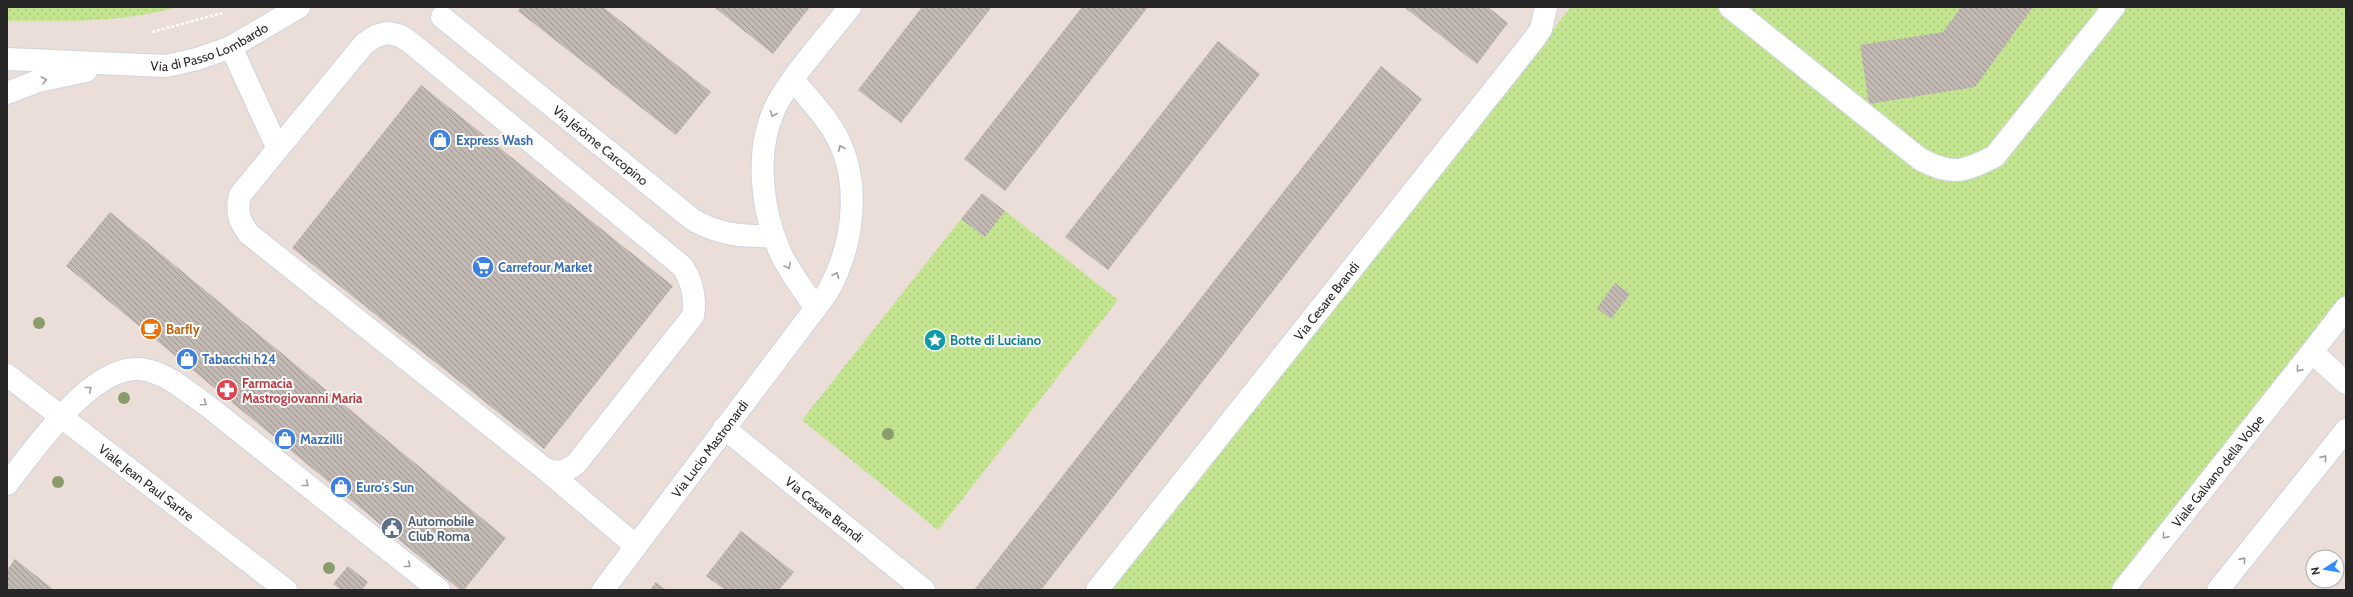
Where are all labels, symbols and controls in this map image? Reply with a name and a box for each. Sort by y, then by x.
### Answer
street label: Via di Passo Lombardo [150,19,271,74]
one-way arrow [40,76,47,84]
street label: Via Jéròme Carcopino [550,102,652,189]
one-way arrow [770,110,778,117]
shop icon: Express Wash [427,127,453,153]
place label: Express Wash [456,132,533,148]
one-way arrow [838,145,846,153]
supermarket icon: Carrefour Market [470,254,496,280]
place label: Carrefour Market [498,259,593,275]
street label: Via Cesare Brandi [1290,259,1362,343]
one-way arrow [783,262,791,269]
one-way arrow [831,271,839,279]
cafe icon: Barfly [138,316,164,342]
place label: Barfly [166,321,200,337]
place icon: Botte di Luciano [922,327,948,353]
place label: Botte di Luciano [950,332,1042,348]
shop icon: Tabacchi h24 [174,346,200,372]
place label: Tabacchi h24 [202,351,276,367]
one-way arrow [2296,365,2303,372]
place label: Farmacia Mastrogiovanni Maria [242,375,363,406]
pharmacy icon: Farmacia Mastrogiovanni Maria [214,377,240,403]
one-way arrow [84,387,91,394]
street label: Via Lucio Mastronardi [668,397,751,500]
one-way arrow [200,398,207,406]
street label: Viale Galvano della Volpe [2168,411,2267,530]
shop icon: Mazzilli [272,426,298,452]
place label: Mazzilli [300,431,343,447]
street label: Viale Jean Paul Sartre [96,441,197,524]
one-way arrow [2319,455,2326,463]
street label: Via Cesare Brandi [782,473,866,545]
shop icon: Euro's Sun [328,474,354,500]
one-way arrow [301,479,308,486]
place label: Euro's Sun [356,479,414,495]
place label: Automobile Club Roma [408,513,475,544]
public building icon: Automobile Club Roma [379,515,405,541]
one-way arrow [2163,532,2170,539]
north arrow [2305,549,2345,589]
one-way arrow [2238,557,2245,564]
one-way arrow [403,560,410,567]
text: N [2308,566,2323,576]

